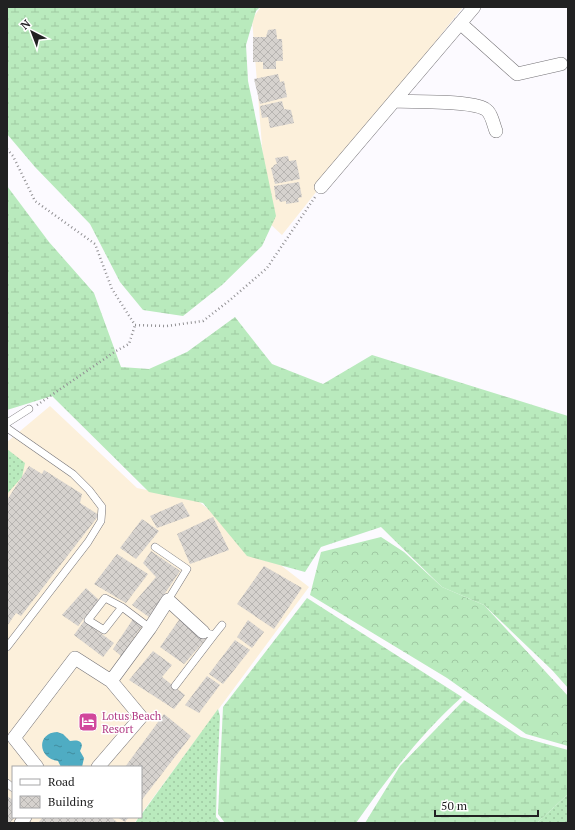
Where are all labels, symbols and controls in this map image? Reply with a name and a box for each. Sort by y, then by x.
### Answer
north arrow [12,12,52,52]
text: N [18,16,34,33]
place label: Lotus Beach Resort [102,709,162,736]
hotel icon: Lotus Beach Resort [77,711,99,733]
legend [12,766,142,818]
text: Road [48,774,75,789]
scale bar [435,792,538,818]
text: Building [48,794,94,809]
text: 50 m [441,798,468,813]

